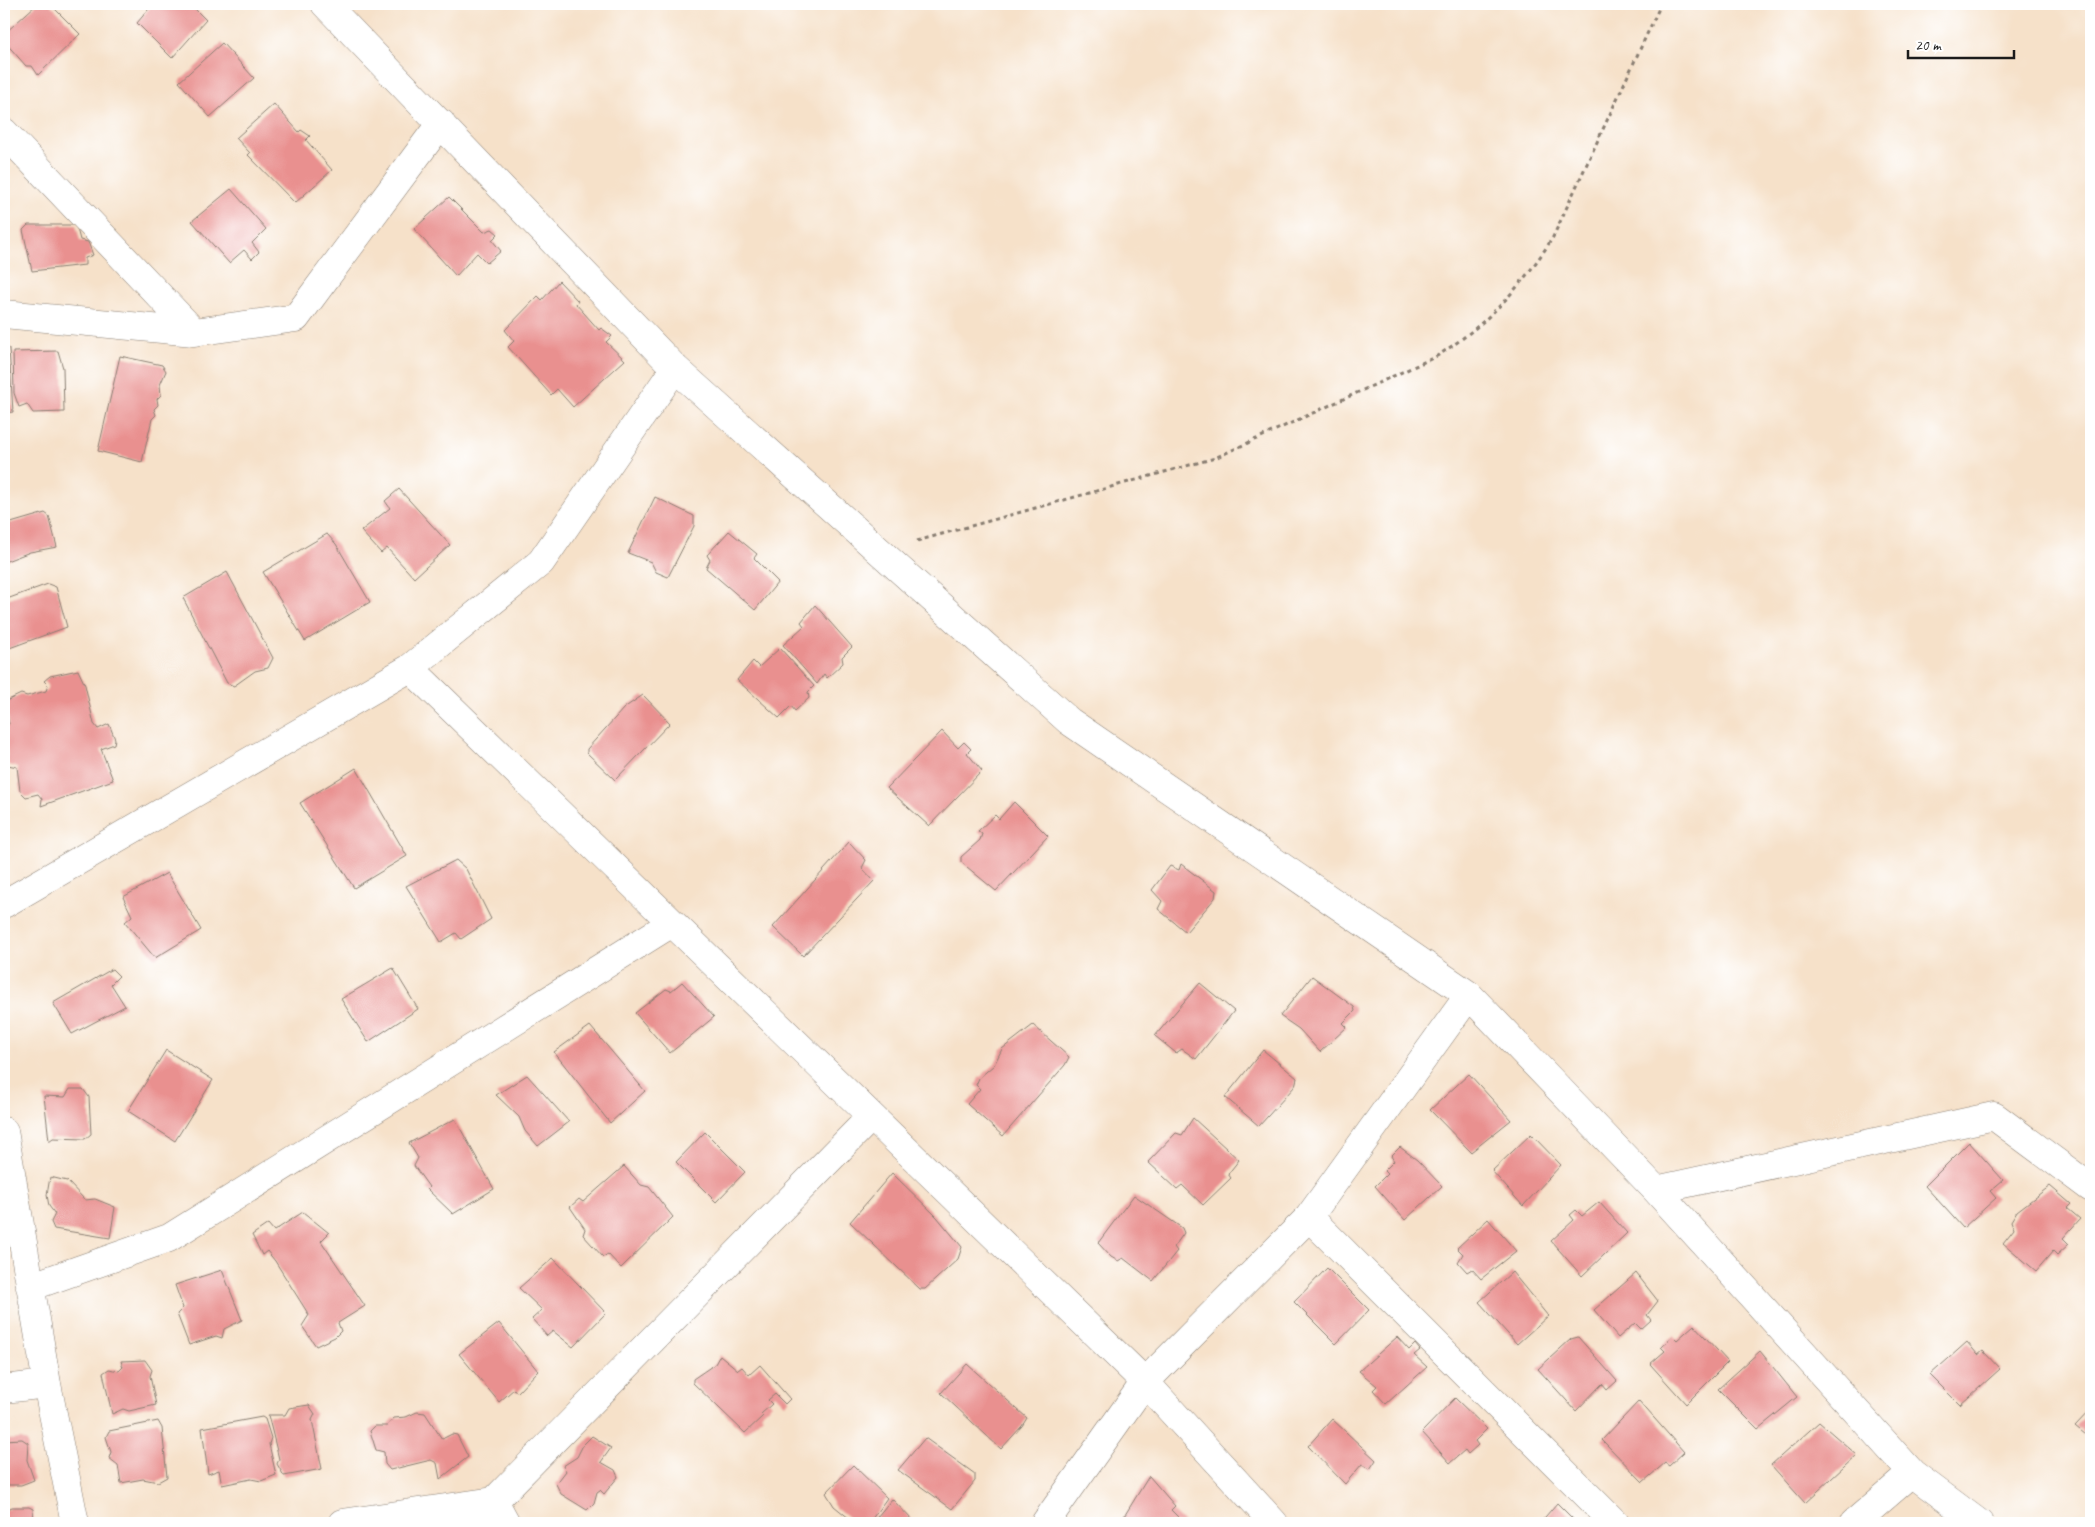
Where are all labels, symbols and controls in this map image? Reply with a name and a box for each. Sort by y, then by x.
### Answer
scale bar [1908,28,2014,60]
text: 20 m [1915,36,1942,55]

